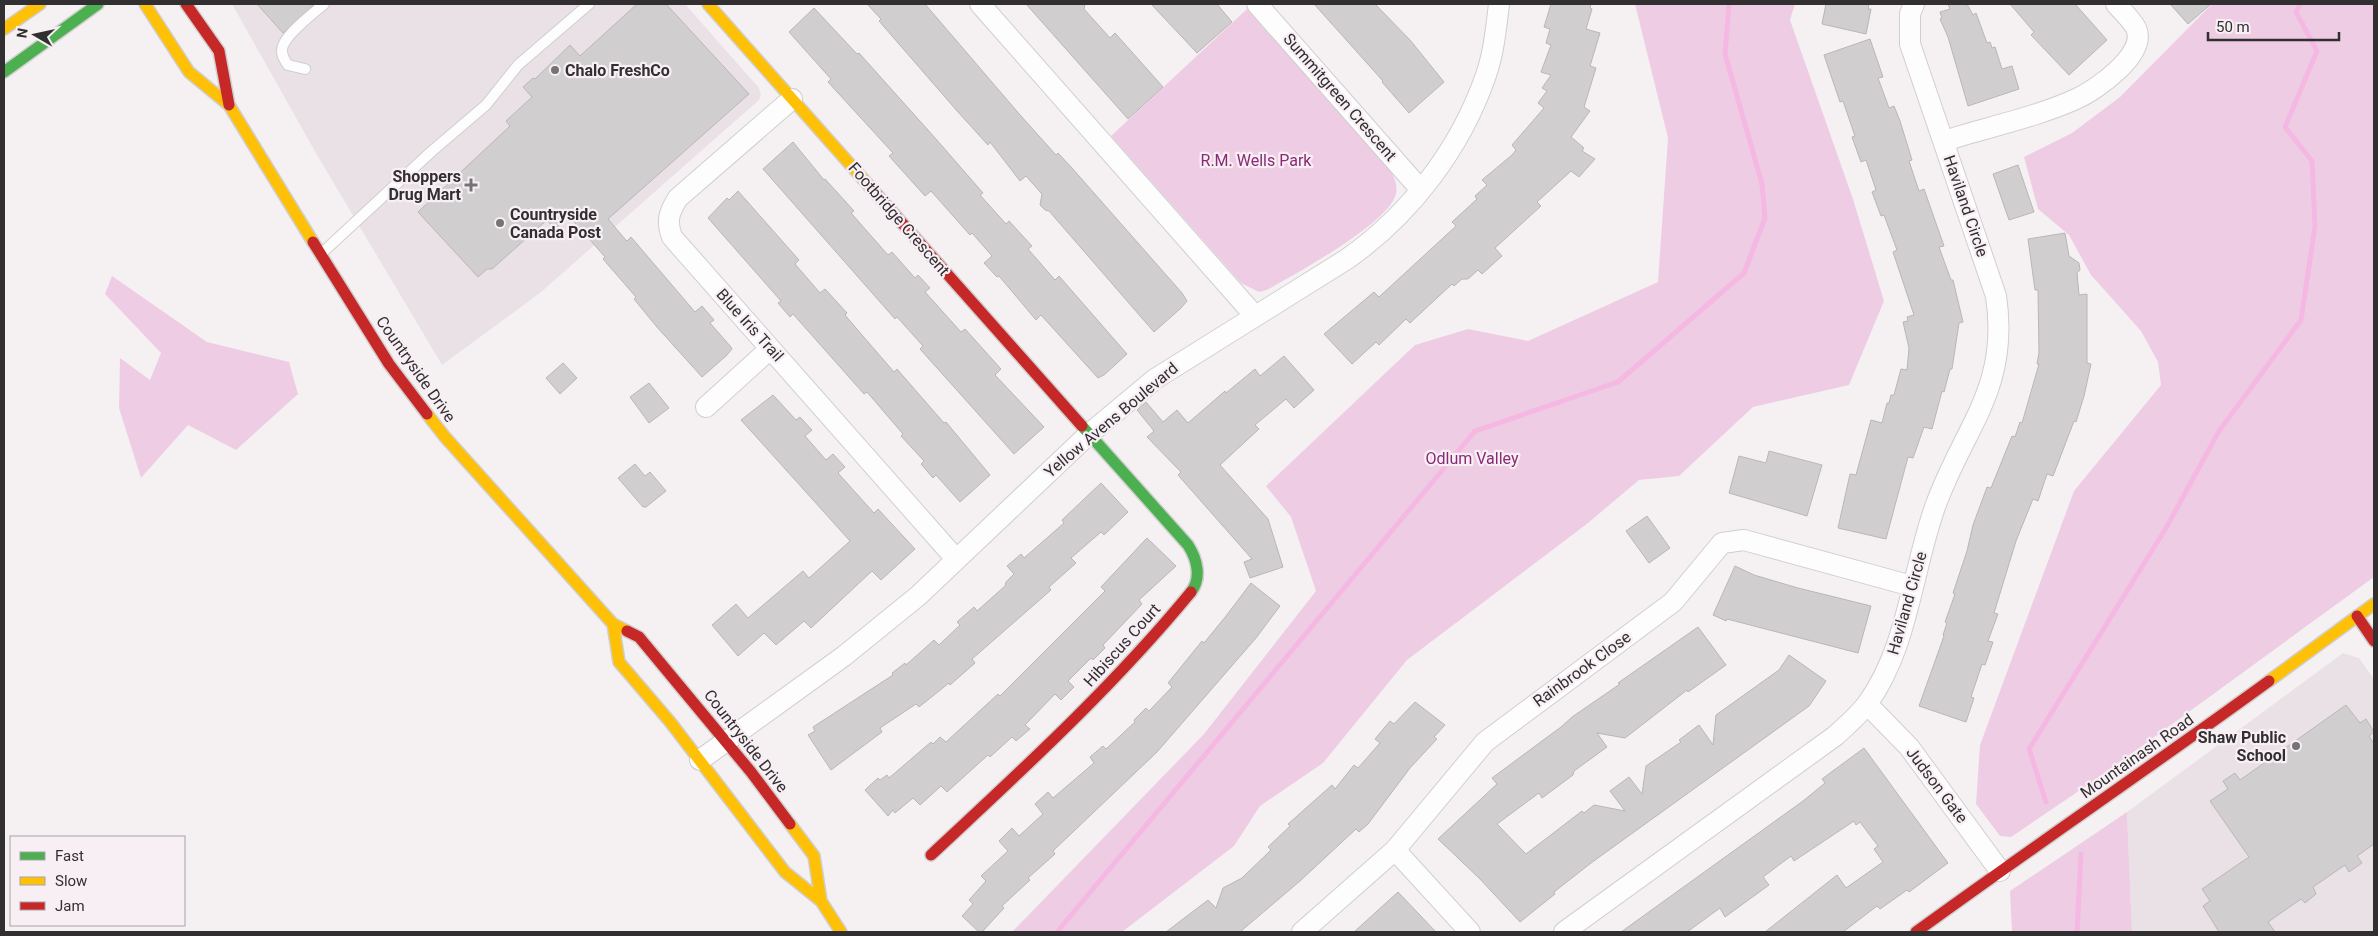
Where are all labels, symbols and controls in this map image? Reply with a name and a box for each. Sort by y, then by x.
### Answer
north arrow [10,10,60,60]
scale bar [2208,10,2339,42]
text: 50 m [2216,18,2250,36]
text: N [13,27,31,39]
street label: Summitgreen Crescent [1279,29,1401,165]
place label: Chalo FreshCo [565,61,670,80]
marker: Chalo FreshCo [549,64,561,76]
park label: R.M. Wells Park [1201,151,1312,170]
street label: Haviland Circle [1940,153,1992,259]
street label: Footbridge Crescent [845,158,953,280]
place label: Shoppers Drug Mart [388,167,462,204]
marker: Shoppers Drug Mart [465,179,477,191]
place label: Countryside Canada Post [510,205,602,242]
marker: Countryside Canada Post [494,217,506,229]
street label: Blue Iris Trail [712,285,788,365]
street label: Countryside Drive [372,312,460,426]
street label: Yellow Avens Boulevard [1040,359,1182,481]
park label: Odlum Valley [1425,449,1519,468]
street label: Haviland Circle [1883,549,1931,657]
street label: Hibiscus Court [1080,600,1164,690]
street label: Rainbrook Close [1529,627,1635,711]
street label: Countryside Drive [700,686,792,796]
street label: Mountainash Road [2077,710,2197,802]
place label: Shaw Public School [2198,728,2286,765]
marker: Shaw Public School [2290,740,2302,752]
street label: Judson Gate [1902,743,1972,827]
legend [10,836,185,926]
text: Fast [55,847,84,865]
text: Slow [55,872,87,890]
text: Jam [55,897,85,915]

